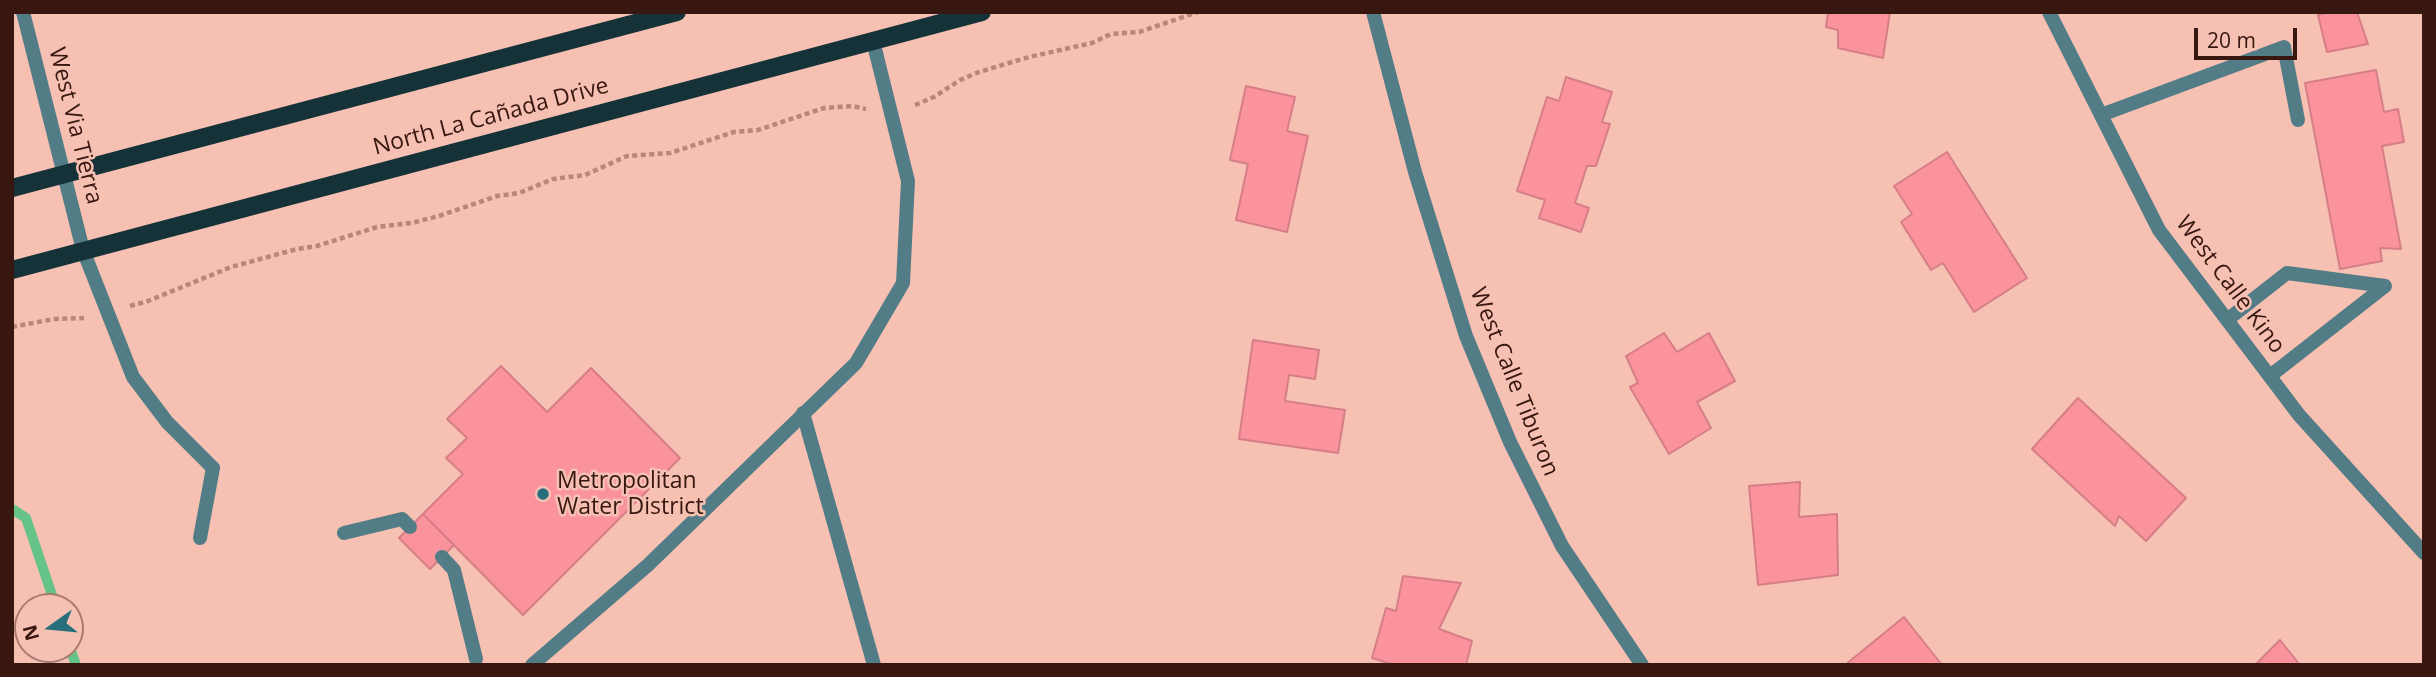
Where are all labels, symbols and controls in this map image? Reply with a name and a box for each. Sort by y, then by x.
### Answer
scale bar [2198,14,2301,58]
text: 20 m [2207,26,2256,54]
street label: West Via Tierra [42,45,108,207]
street label: North La Cañada Drive [370,72,612,162]
street label: West Calle Kino [2169,211,2291,359]
street label: West Calle Tiburon [1464,284,1564,480]
place label: Metropolitan Water District [557,467,704,521]
marker: Metropolitan Water District [535,486,551,502]
north arrow [14,593,84,663]
text: N [16,622,45,644]

